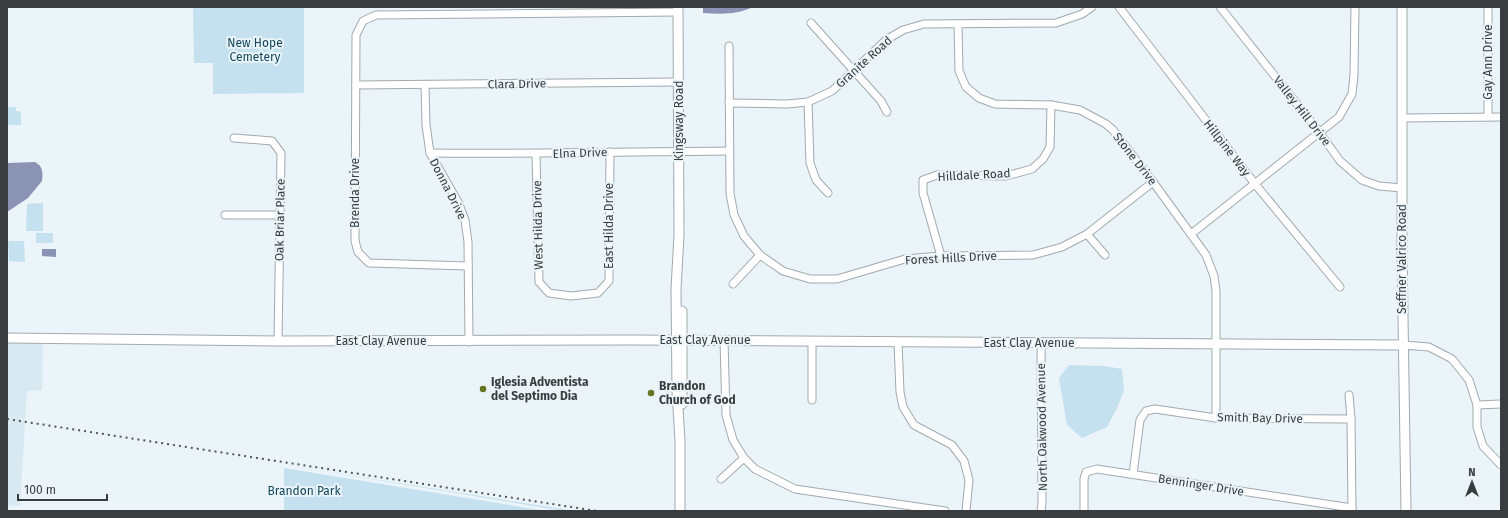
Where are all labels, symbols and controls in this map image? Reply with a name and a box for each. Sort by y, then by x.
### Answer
street label: Gay Ann Drive [1481,24,1495,100]
street label: Granite Road [833,33,895,91]
park label: New Hope Cemetery [227,36,283,64]
street label: Valley Hill Drive [1270,73,1334,149]
street label: Clara Drive [488,76,546,92]
street label: Kingsway Road [672,81,686,161]
street label: Hillpine Way [1201,117,1253,179]
street label: Stone Drive [1110,130,1160,188]
street label: Elna Drive [552,145,608,161]
street label: Donna Drive [427,156,469,222]
street label: Brenda Drive [348,158,362,228]
street label: Hilldale Road [937,166,1011,184]
street label: Oak Briar Place [272,179,288,261]
street label: West Hilda Drive [530,180,546,270]
street label: East Hilda Drive [602,183,616,269]
street label: Seffner Valrico Road [1395,204,1409,314]
street label: Forest Hills Drive [905,249,997,267]
street label: East Clay Avenue [659,333,751,347]
street label: East Clay Avenue [335,334,427,348]
street label: East Clay Avenue [983,336,1075,350]
street label: North Oakwood Avenue [1034,363,1050,491]
place label: Iglesia Adventista del Septimo Dia [491,375,589,403]
place label: Brandon Church of God [659,379,736,407]
marker: Iglesia Adventista del Septimo Dia [478,384,488,394]
marker: Brandon Church of God [646,388,656,398]
street label: Smith Bay Drive [1217,410,1303,426]
north arrow [1452,462,1492,502]
text: N [1468,466,1476,479]
street label: Benninger Drive [1157,471,1245,499]
scale bar [18,476,107,502]
text: 100 m [24,483,56,497]
park label: Brandon Park [267,484,341,498]

